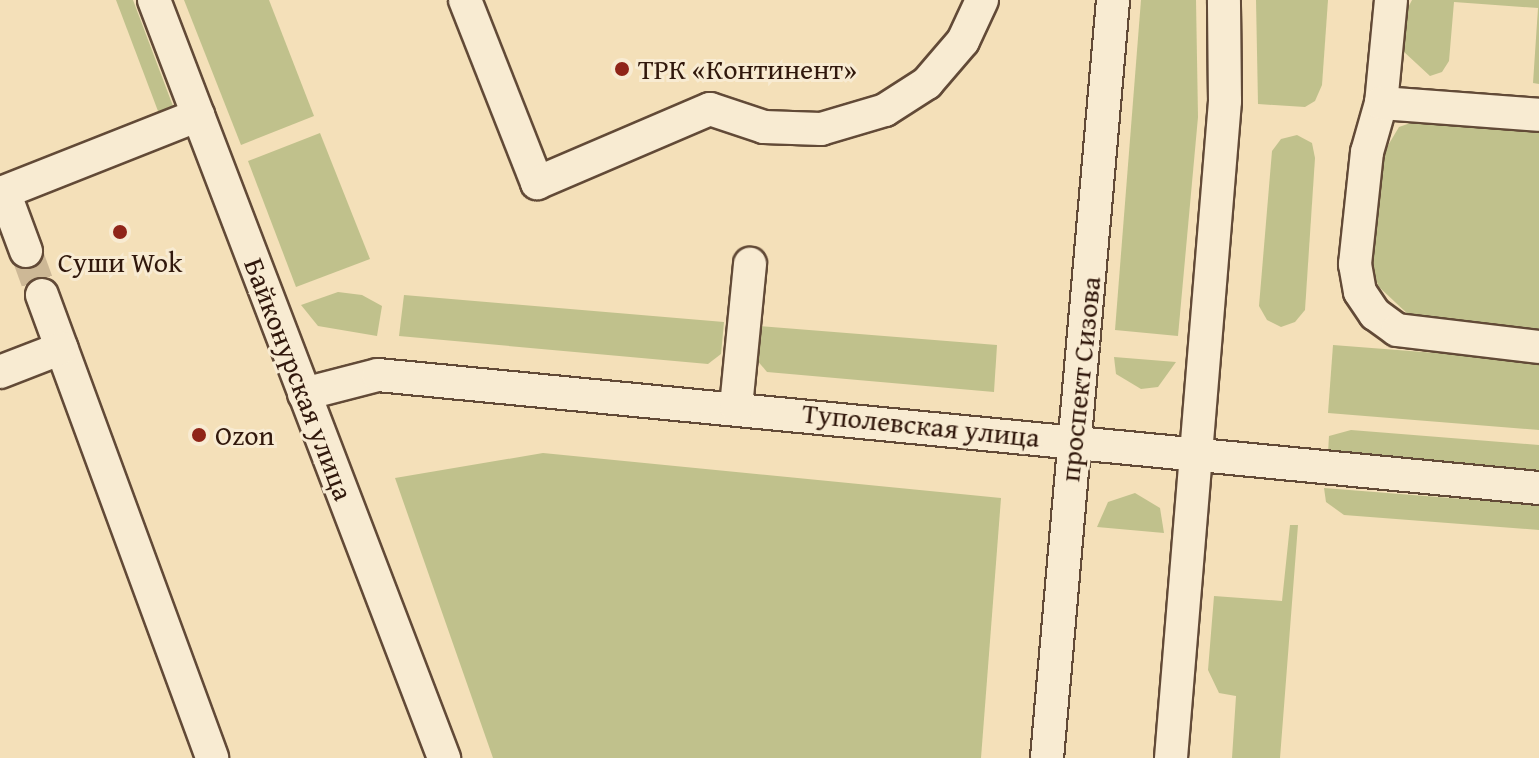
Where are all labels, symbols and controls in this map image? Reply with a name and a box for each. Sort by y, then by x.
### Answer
place label: ТРК «Континент» [638,52,857,86]
marker: ТРК «Континент» [613,60,631,78]
marker: Суши Wok [111,223,129,241]
place label: Суши Wok [58,245,182,279]
street label: Байконурская улица [237,253,361,505]
street label: проспект Сизова [1053,275,1107,483]
street label: Туполевская улица [801,396,1041,454]
place label: Ozon [215,418,274,452]
marker: Ozon [190,426,208,444]

